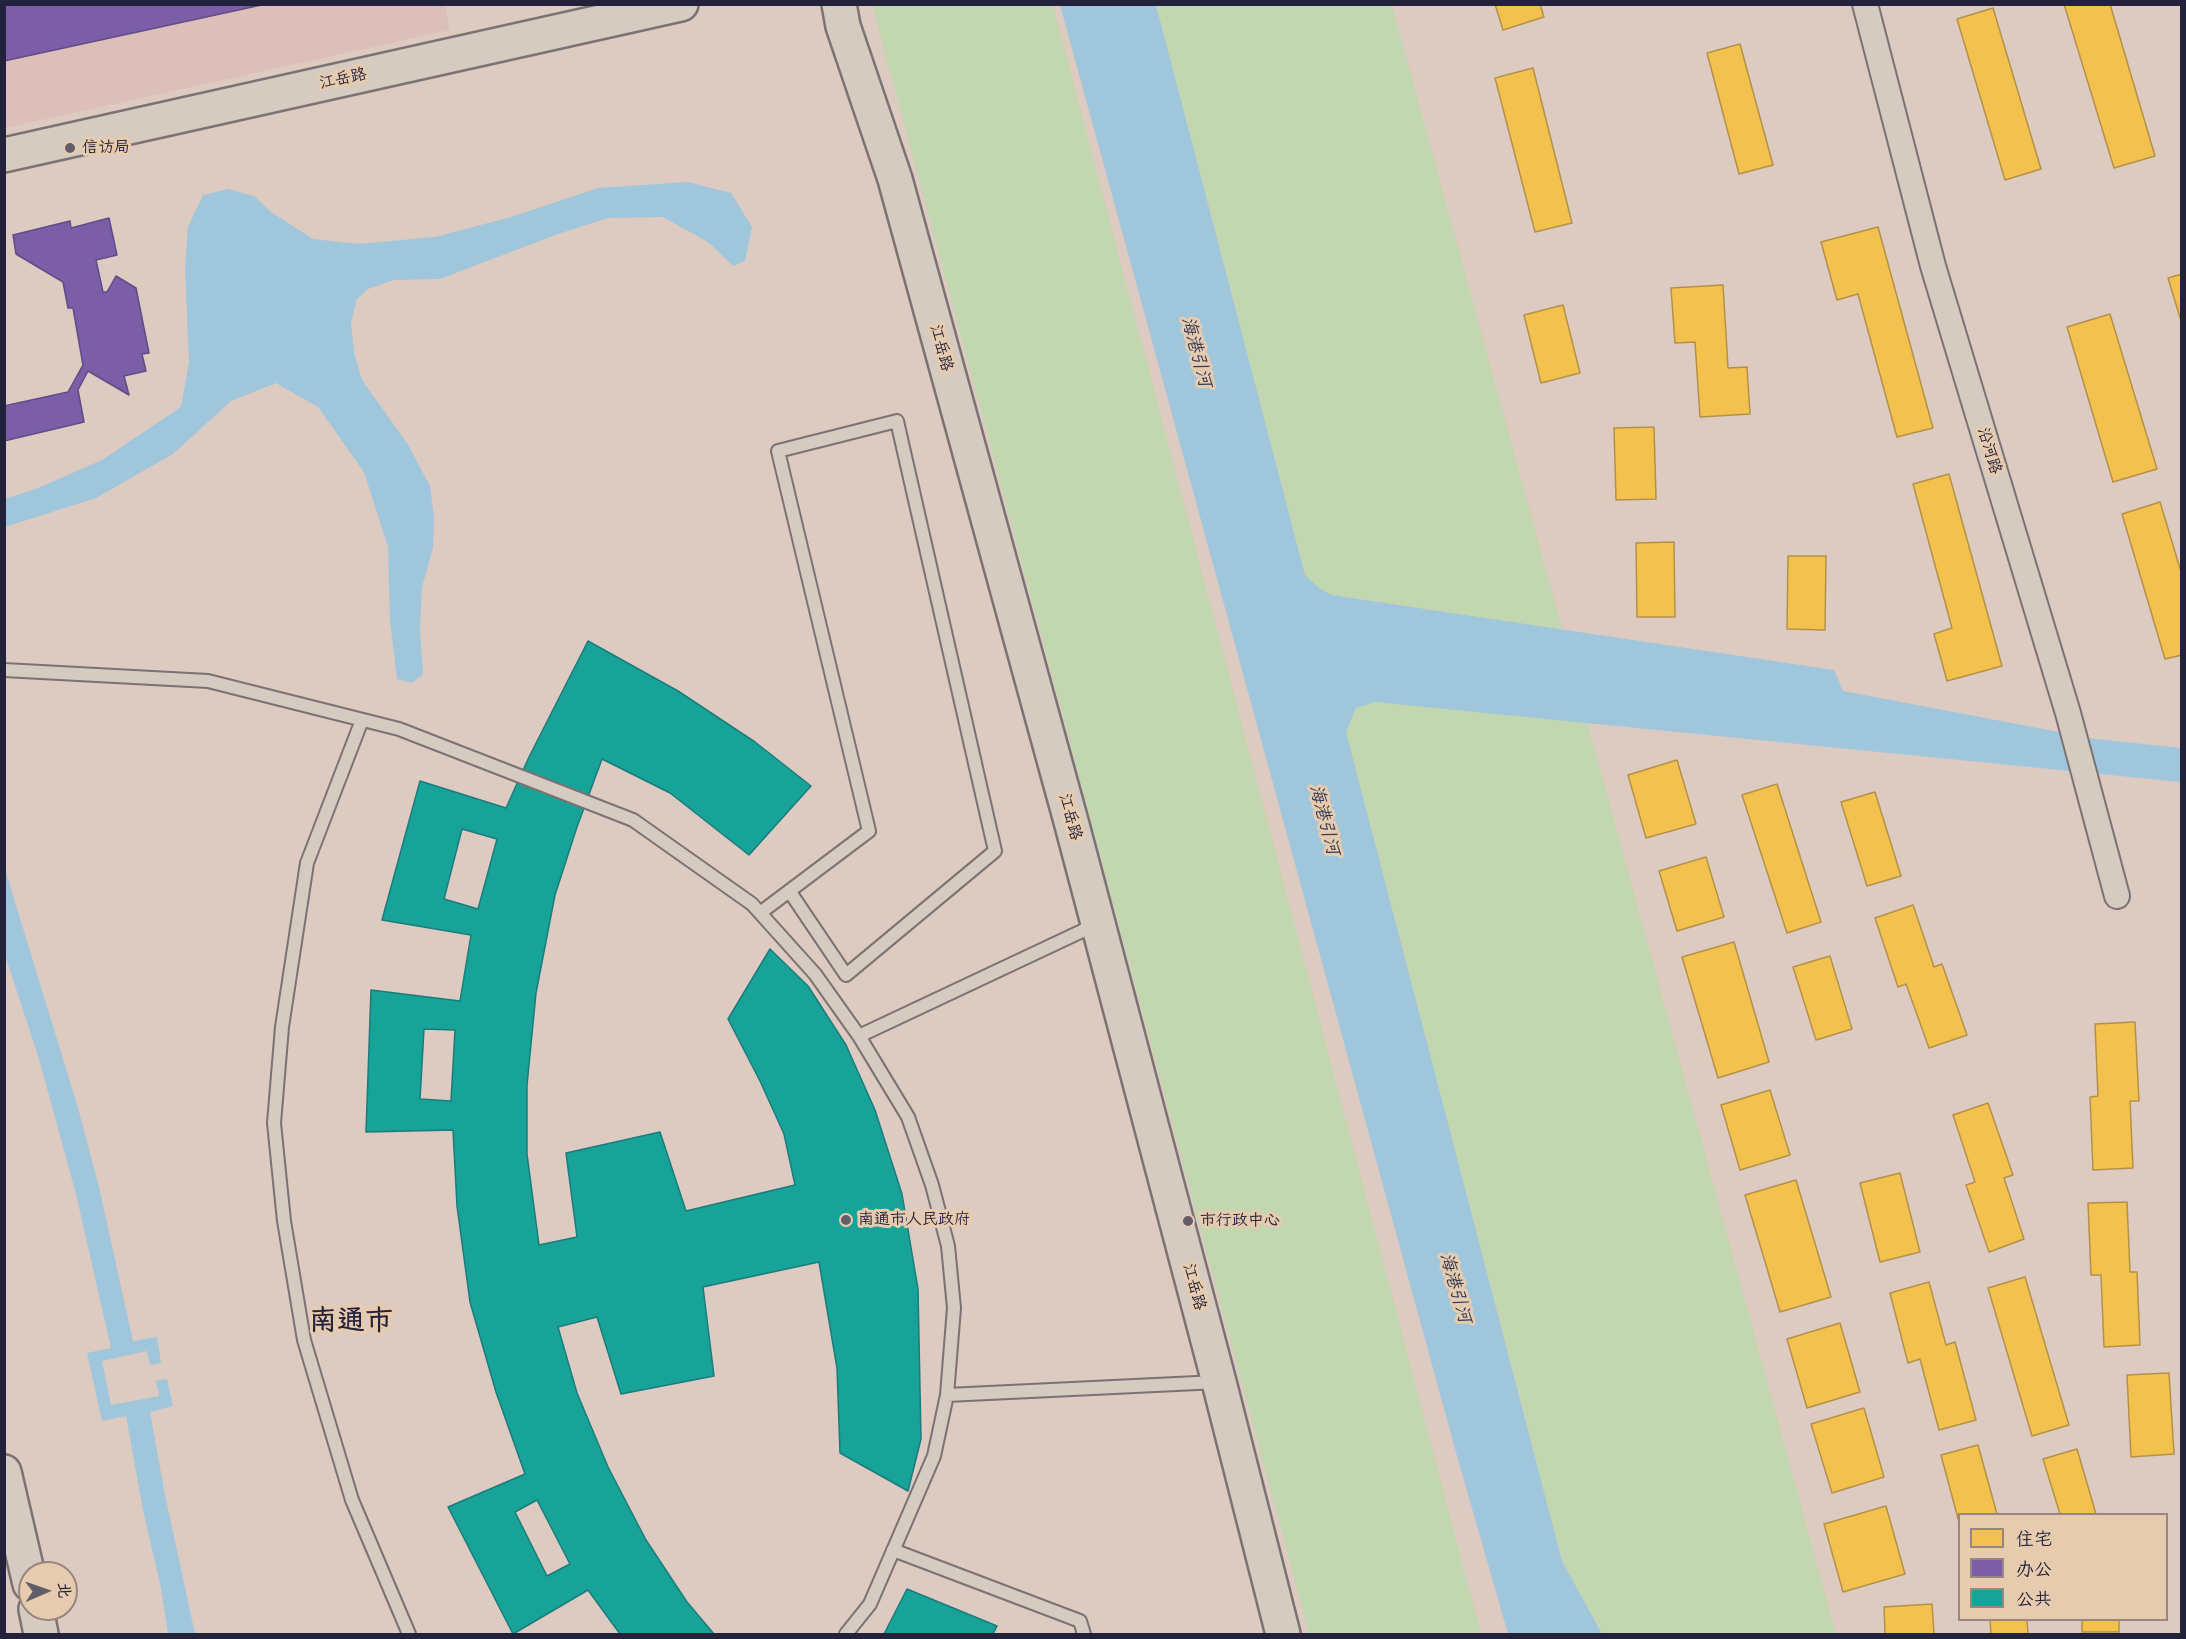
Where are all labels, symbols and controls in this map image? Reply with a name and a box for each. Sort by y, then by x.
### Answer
street label: 江岳路 [318,65,368,93]
place label: 信访局 [82,138,130,158]
marker: 信访局 [63,141,77,155]
water label: 海港引河 [1176,314,1216,390]
street label: 江岳路 [926,322,956,374]
street label: 沿河路 [1973,425,2005,477]
water label: 海港引河 [1304,782,1344,858]
street label: 江岳路 [1055,791,1085,843]
place label: 南通市人民政府 [858,1210,970,1230]
place label: 市行政中心 [1200,1211,1280,1231]
marker: 南通市人民政府 [839,1213,853,1227]
marker: 市行政中心 [1181,1214,1195,1228]
water label: 海港引河 [1435,1250,1475,1326]
street label: 江岳路 [1179,1261,1209,1313]
district label: 南通市 [309,1305,393,1339]
legend [1958,1513,2168,1621]
text: 住宅 [2016,1527,2052,1551]
text: 办公 [2016,1557,2052,1581]
north arrow [18,1561,78,1621]
text: 北 [54,1582,75,1599]
text: 公共 [2016,1587,2052,1611]

